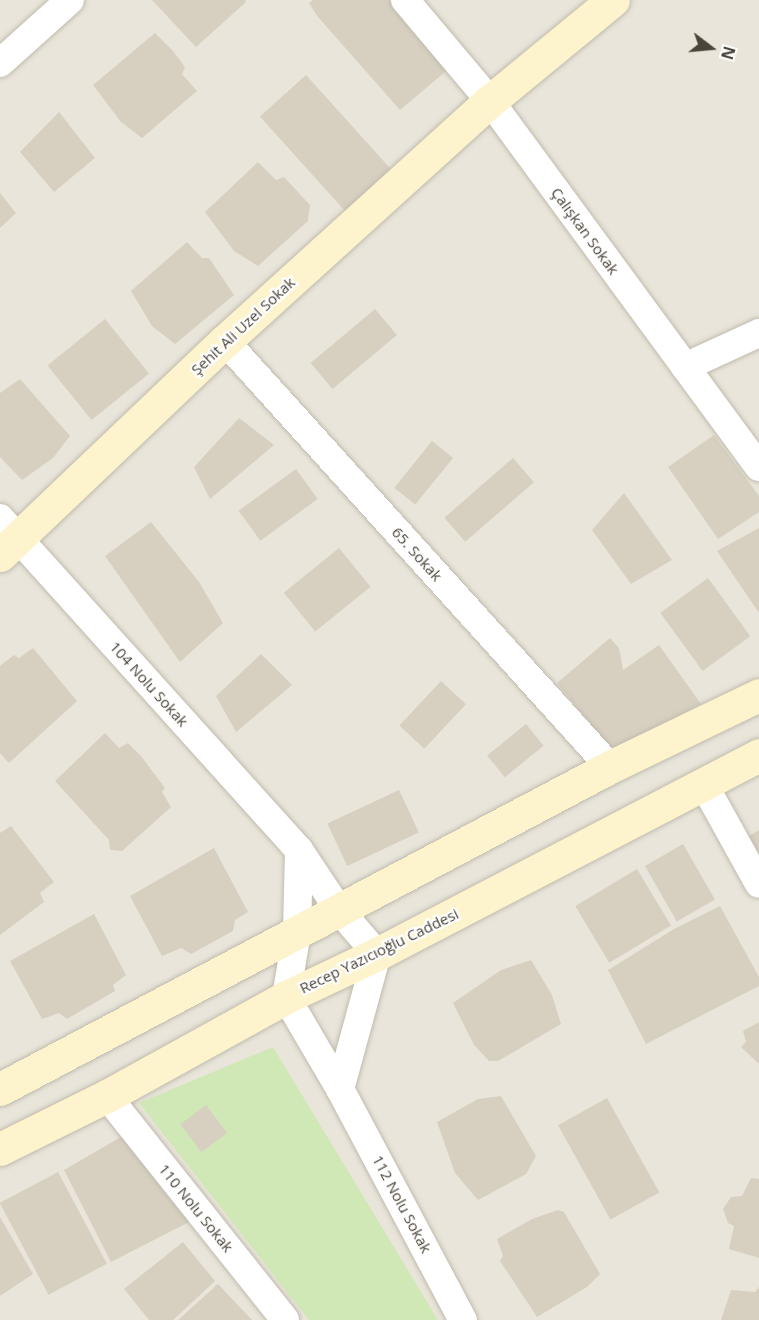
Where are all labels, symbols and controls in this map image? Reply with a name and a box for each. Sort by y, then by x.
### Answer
north arrow [681,18,741,78]
text: N [716,44,741,62]
street label: Çalışkan Sokak [547,184,623,278]
street label: Şehit Ali Uzel Sokak [187,273,299,379]
street label: 65. Sokak [388,523,446,585]
street label: 104 Nolu Sokak [106,638,192,730]
street label: Recep Yazıcıoğlu Caddesi [297,905,461,997]
street label: 112 Nolu Sokak [369,1152,435,1256]
street label: 110 Nolu Sokak [155,1160,237,1256]

